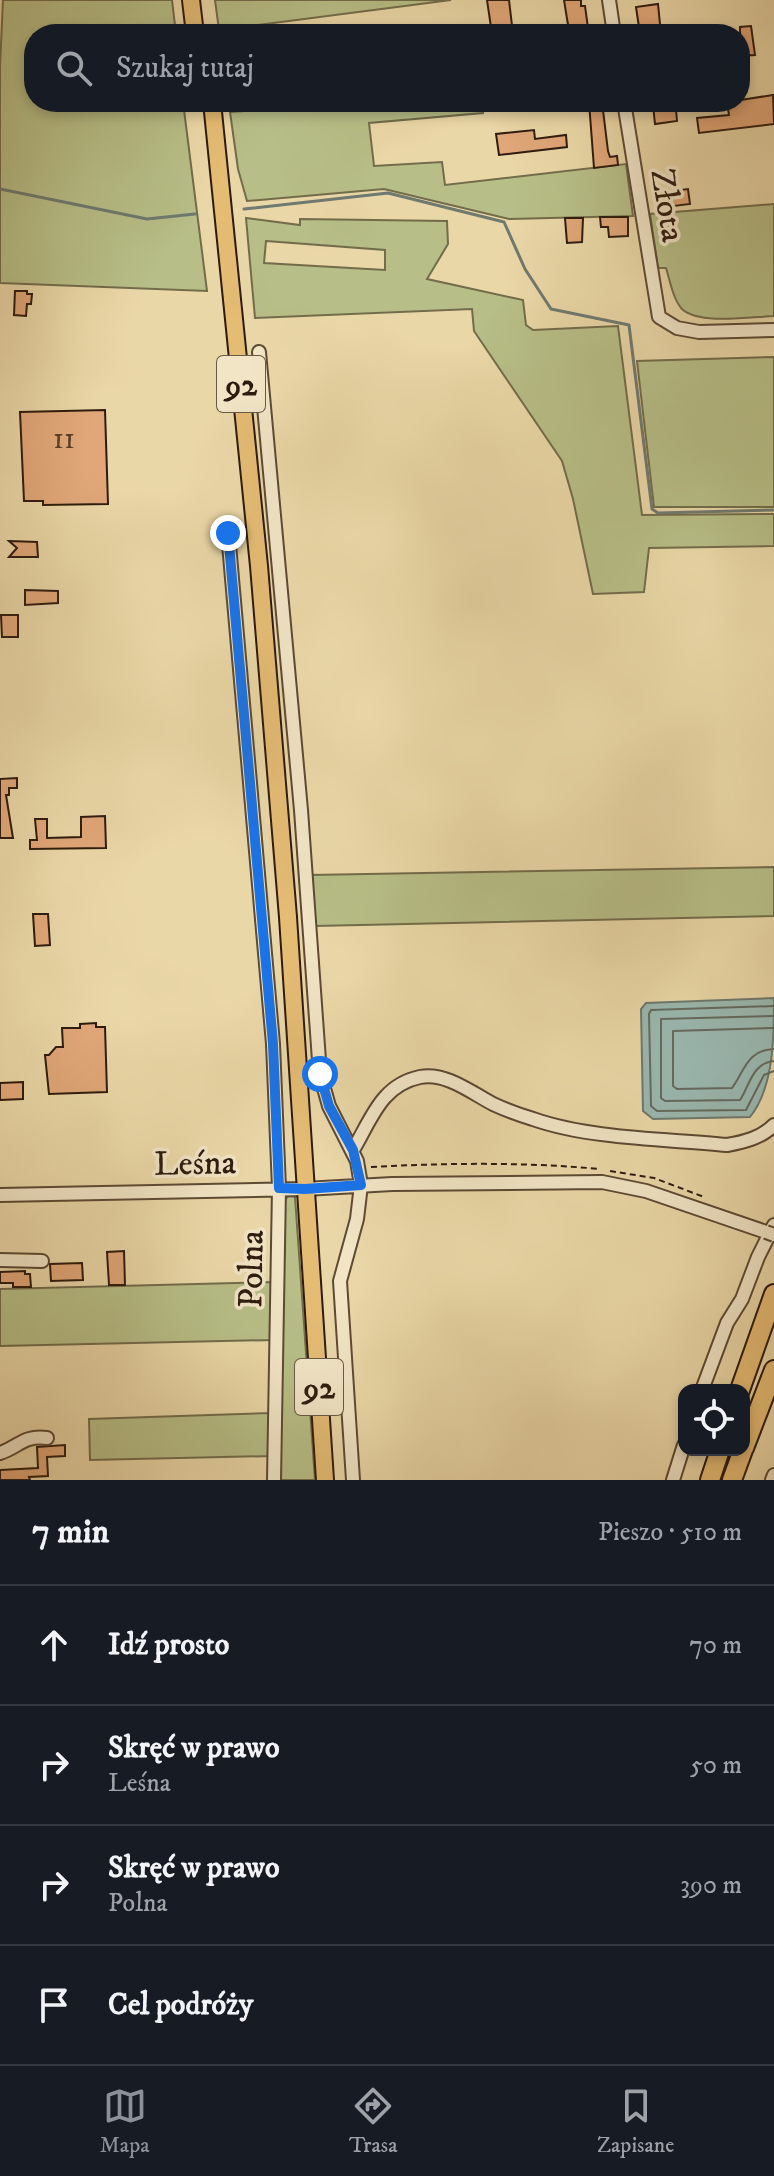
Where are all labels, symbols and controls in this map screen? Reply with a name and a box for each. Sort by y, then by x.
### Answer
search box [24,24,750,112]
icon: search [52,46,96,90]
text: Szukaj tutaj [116,50,254,87]
street label: Złota [641,166,694,246]
road number: 92 [217,356,265,412]
house number: 11 [53,421,75,458]
route end [210,515,246,551]
route start [302,1056,338,1092]
street label: Leśna [154,1142,237,1186]
street label: Polna [230,1229,274,1308]
road number: 92 [295,1359,343,1415]
map controls [678,1384,750,1456]
button: locate [678,1384,750,1456]
text: 7 min [32,1511,109,1553]
text: Pieszo · 510 m [598,1516,742,1549]
icon: ahead [32,1623,76,1667]
text: Idź prosto [108,1627,229,1664]
text: 70 m [689,1629,742,1662]
text: Skręć w prawo [108,1730,280,1767]
icon: right [32,1743,76,1787]
text: 50 m [690,1749,742,1782]
text: Leśna [108,1767,171,1800]
text: Skręć w prawo [108,1850,280,1887]
icon: right [32,1863,76,1907]
text: 390 m [680,1869,742,1902]
text: Polna [108,1887,168,1920]
icon: arrive [32,1983,76,2027]
text: Cel podróży [108,1987,253,2024]
tab: Mapa [100,2084,150,2159]
tab: Trasa [349,2084,398,2159]
tab: Zapisane [597,2084,674,2159]

